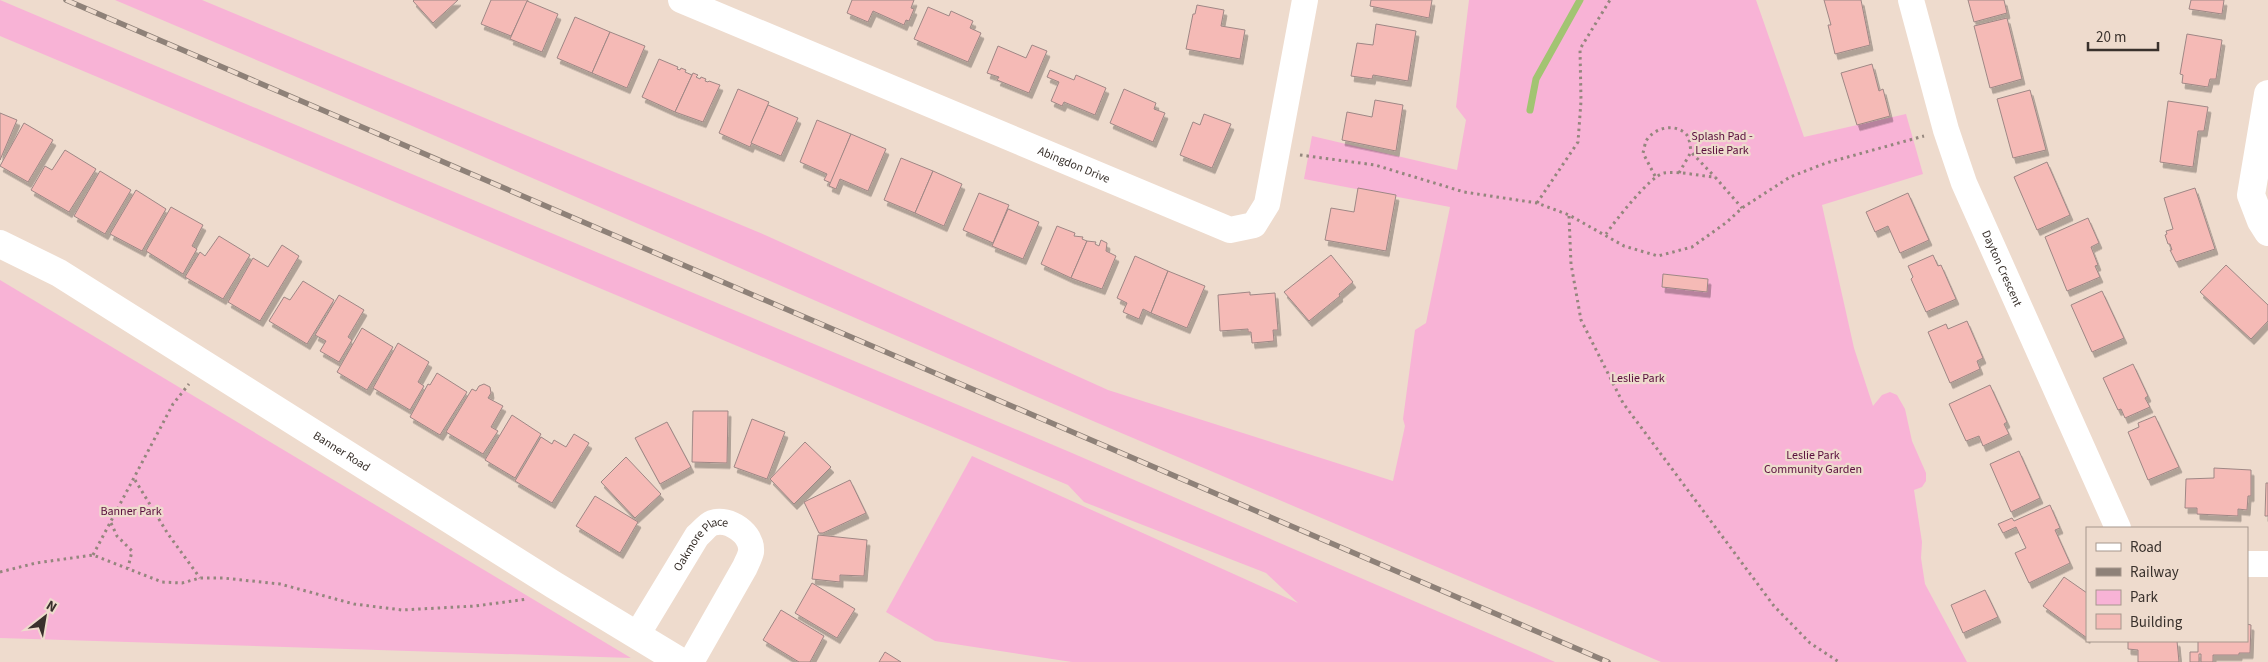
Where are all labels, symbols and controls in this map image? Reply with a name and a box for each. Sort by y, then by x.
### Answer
scale bar [2088,20,2158,52]
text: 20 m [2096,27,2126,48]
park label: Splash Pad - Leslie Park [1691,128,1753,159]
street label: Abingdon Drive [1035,142,1112,188]
street label: Dayton Crescent [1977,228,2026,309]
park label: Leslie Park [1611,370,1665,387]
street label: Banner Road [310,427,373,476]
park label: Leslie Park Community Garden [1764,447,1862,478]
park label: Banner Park [100,503,162,520]
street label: Oakmore Place [670,514,730,575]
legend [2086,527,2248,642]
text: Road [2130,537,2162,558]
text: Railway [2130,562,2179,583]
text: Park [2130,587,2159,608]
north arrow [20,592,70,642]
text: N [42,596,60,618]
text: Building [2130,612,2183,633]

